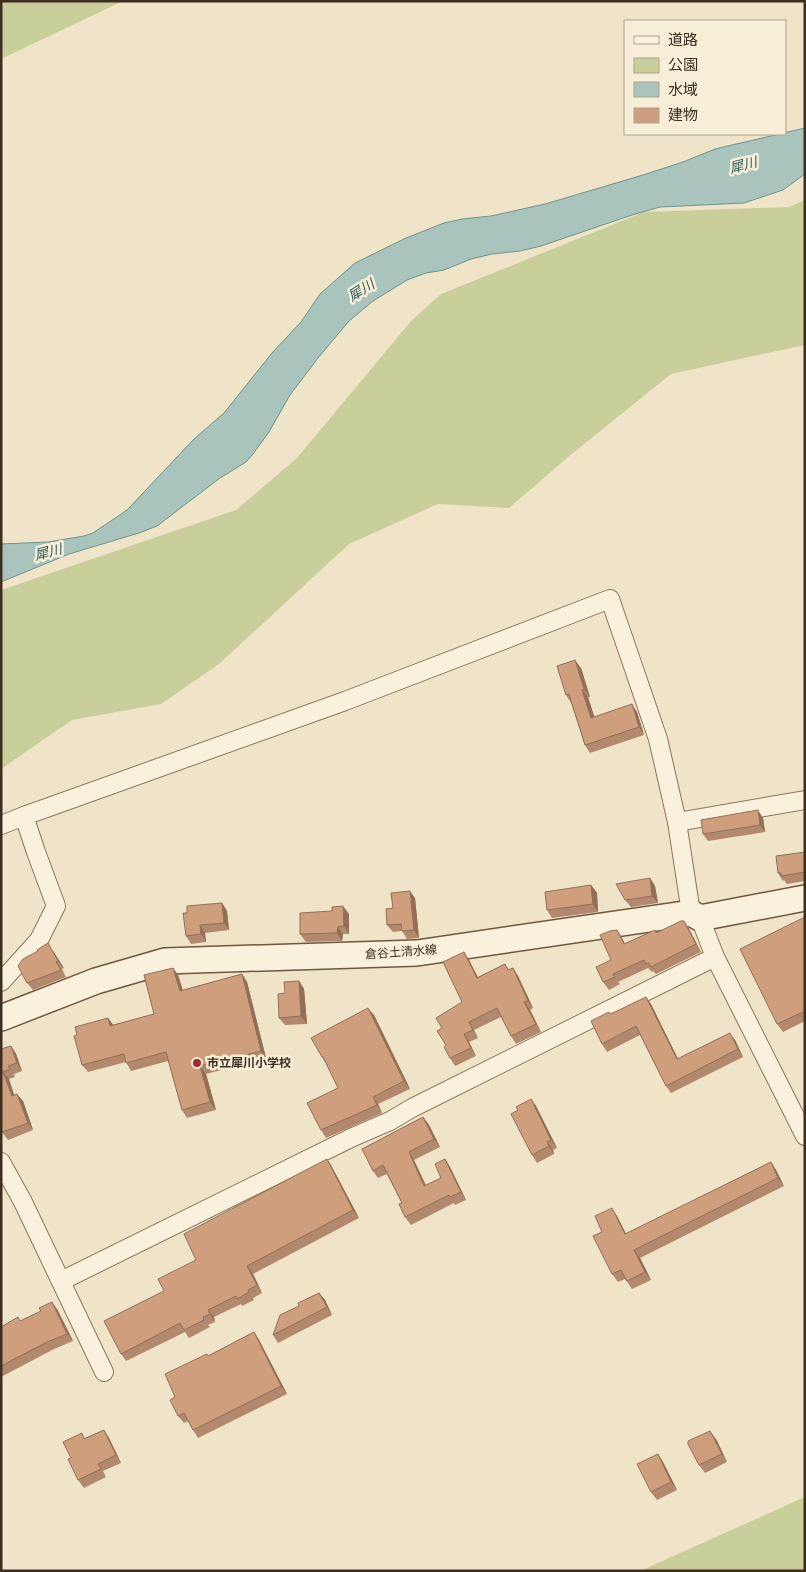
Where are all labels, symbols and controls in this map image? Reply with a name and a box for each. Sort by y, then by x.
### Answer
legend [624,20,786,135]
text: 道路 [668,27,698,50]
text: 公園 [668,52,698,75]
text: 水域 [668,77,698,100]
text: 建物 [668,102,698,125]
water label: 犀川 [727,150,761,177]
water label: 犀川 [343,272,379,305]
water label: 犀川 [32,537,66,564]
street label: 倉谷土清水線 [364,940,437,962]
place label: 市立犀川小学校 [207,1053,291,1071]
marker: 市立犀川小学校 [191,1057,203,1069]

